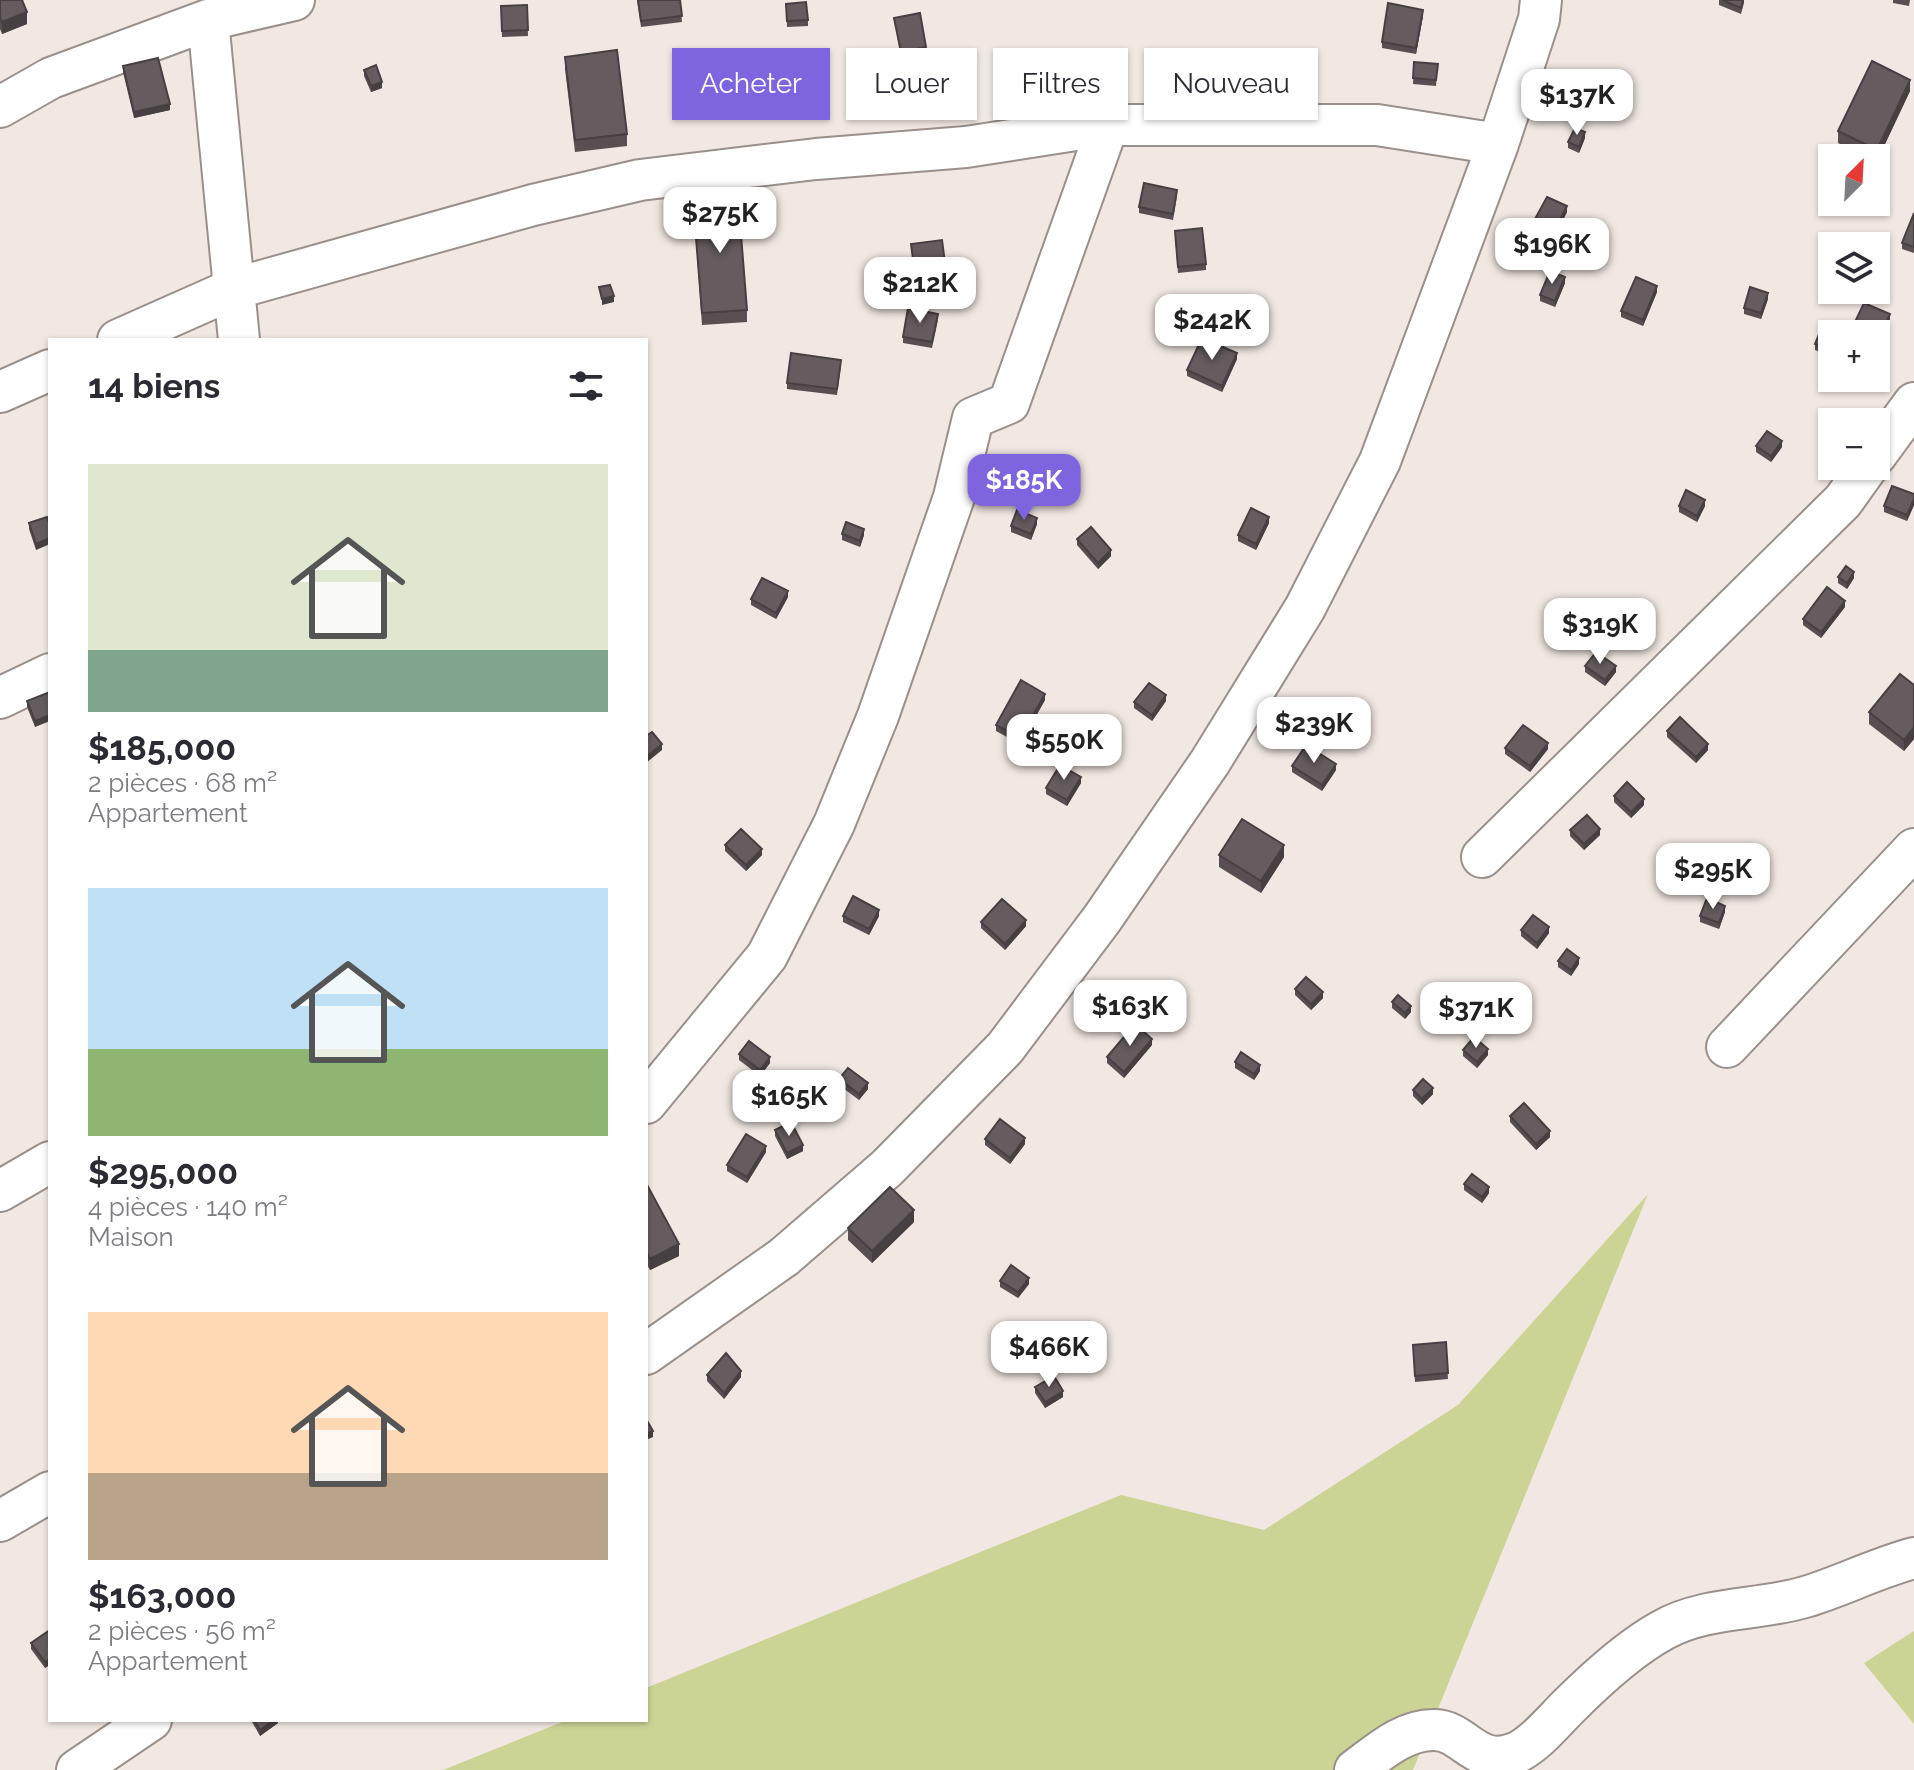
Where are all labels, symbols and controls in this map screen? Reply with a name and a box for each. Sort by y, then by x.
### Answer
chip: Acheter [672,48,830,120]
chip: Louer [846,48,977,120]
chip: Filtres [993,48,1128,120]
chip: Nouveau [1144,48,1318,120]
pin: $137K [1521,69,1633,137]
text: $137K [1539,80,1615,110]
north arrow [1818,144,1890,216]
map controls [1818,144,1890,480]
pin: $275K [664,187,776,255]
text: $275K [681,198,759,228]
pin: $196K [1496,218,1608,286]
text: $196K [1513,229,1591,259]
button: layers [1818,232,1890,304]
pin: $212K [864,257,976,325]
text: $212K [882,268,958,298]
pin: $242K [1156,294,1268,362]
text: $242K [1173,305,1251,335]
button: + [1818,320,1890,392]
icon: filters [564,364,608,408]
text: 14 biens [88,366,220,406]
button: − [1818,408,1890,480]
pin: $185K [968,454,1080,522]
text: $185K [986,465,1062,495]
icon: home [276,516,420,660]
pin: $319K [1544,598,1656,666]
text: $319K [1562,609,1638,639]
pin: $239K [1258,697,1370,765]
text: $239K [1275,708,1353,738]
pin: $550K [1008,714,1120,782]
text: $550K [1025,725,1103,755]
text: $185,000 [88,728,236,768]
text: 2 pièces · 68 m² [88,768,277,798]
text: Appartement [88,798,248,828]
pin: $295K [1657,843,1769,911]
text: $295K [1674,854,1752,884]
icon: home [276,940,420,1084]
pin: $163K [1074,980,1186,1048]
pin: $371K [1420,982,1532,1050]
text: $163K [1092,991,1168,1021]
text: $371K [1438,993,1514,1023]
pin: $165K [733,1070,845,1138]
text: $165K [751,1081,827,1111]
text: $295,000 [88,1152,238,1192]
text: 4 pièces · 140 m² [88,1192,288,1222]
text: Maison [88,1222,174,1252]
pin: $466K [993,1321,1105,1389]
text: $466K [1009,1332,1089,1362]
icon: home [276,1364,420,1508]
text: $163,000 [88,1576,236,1616]
text: 2 pièces · 56 m² [88,1616,276,1646]
text: Appartement [88,1646,248,1676]

